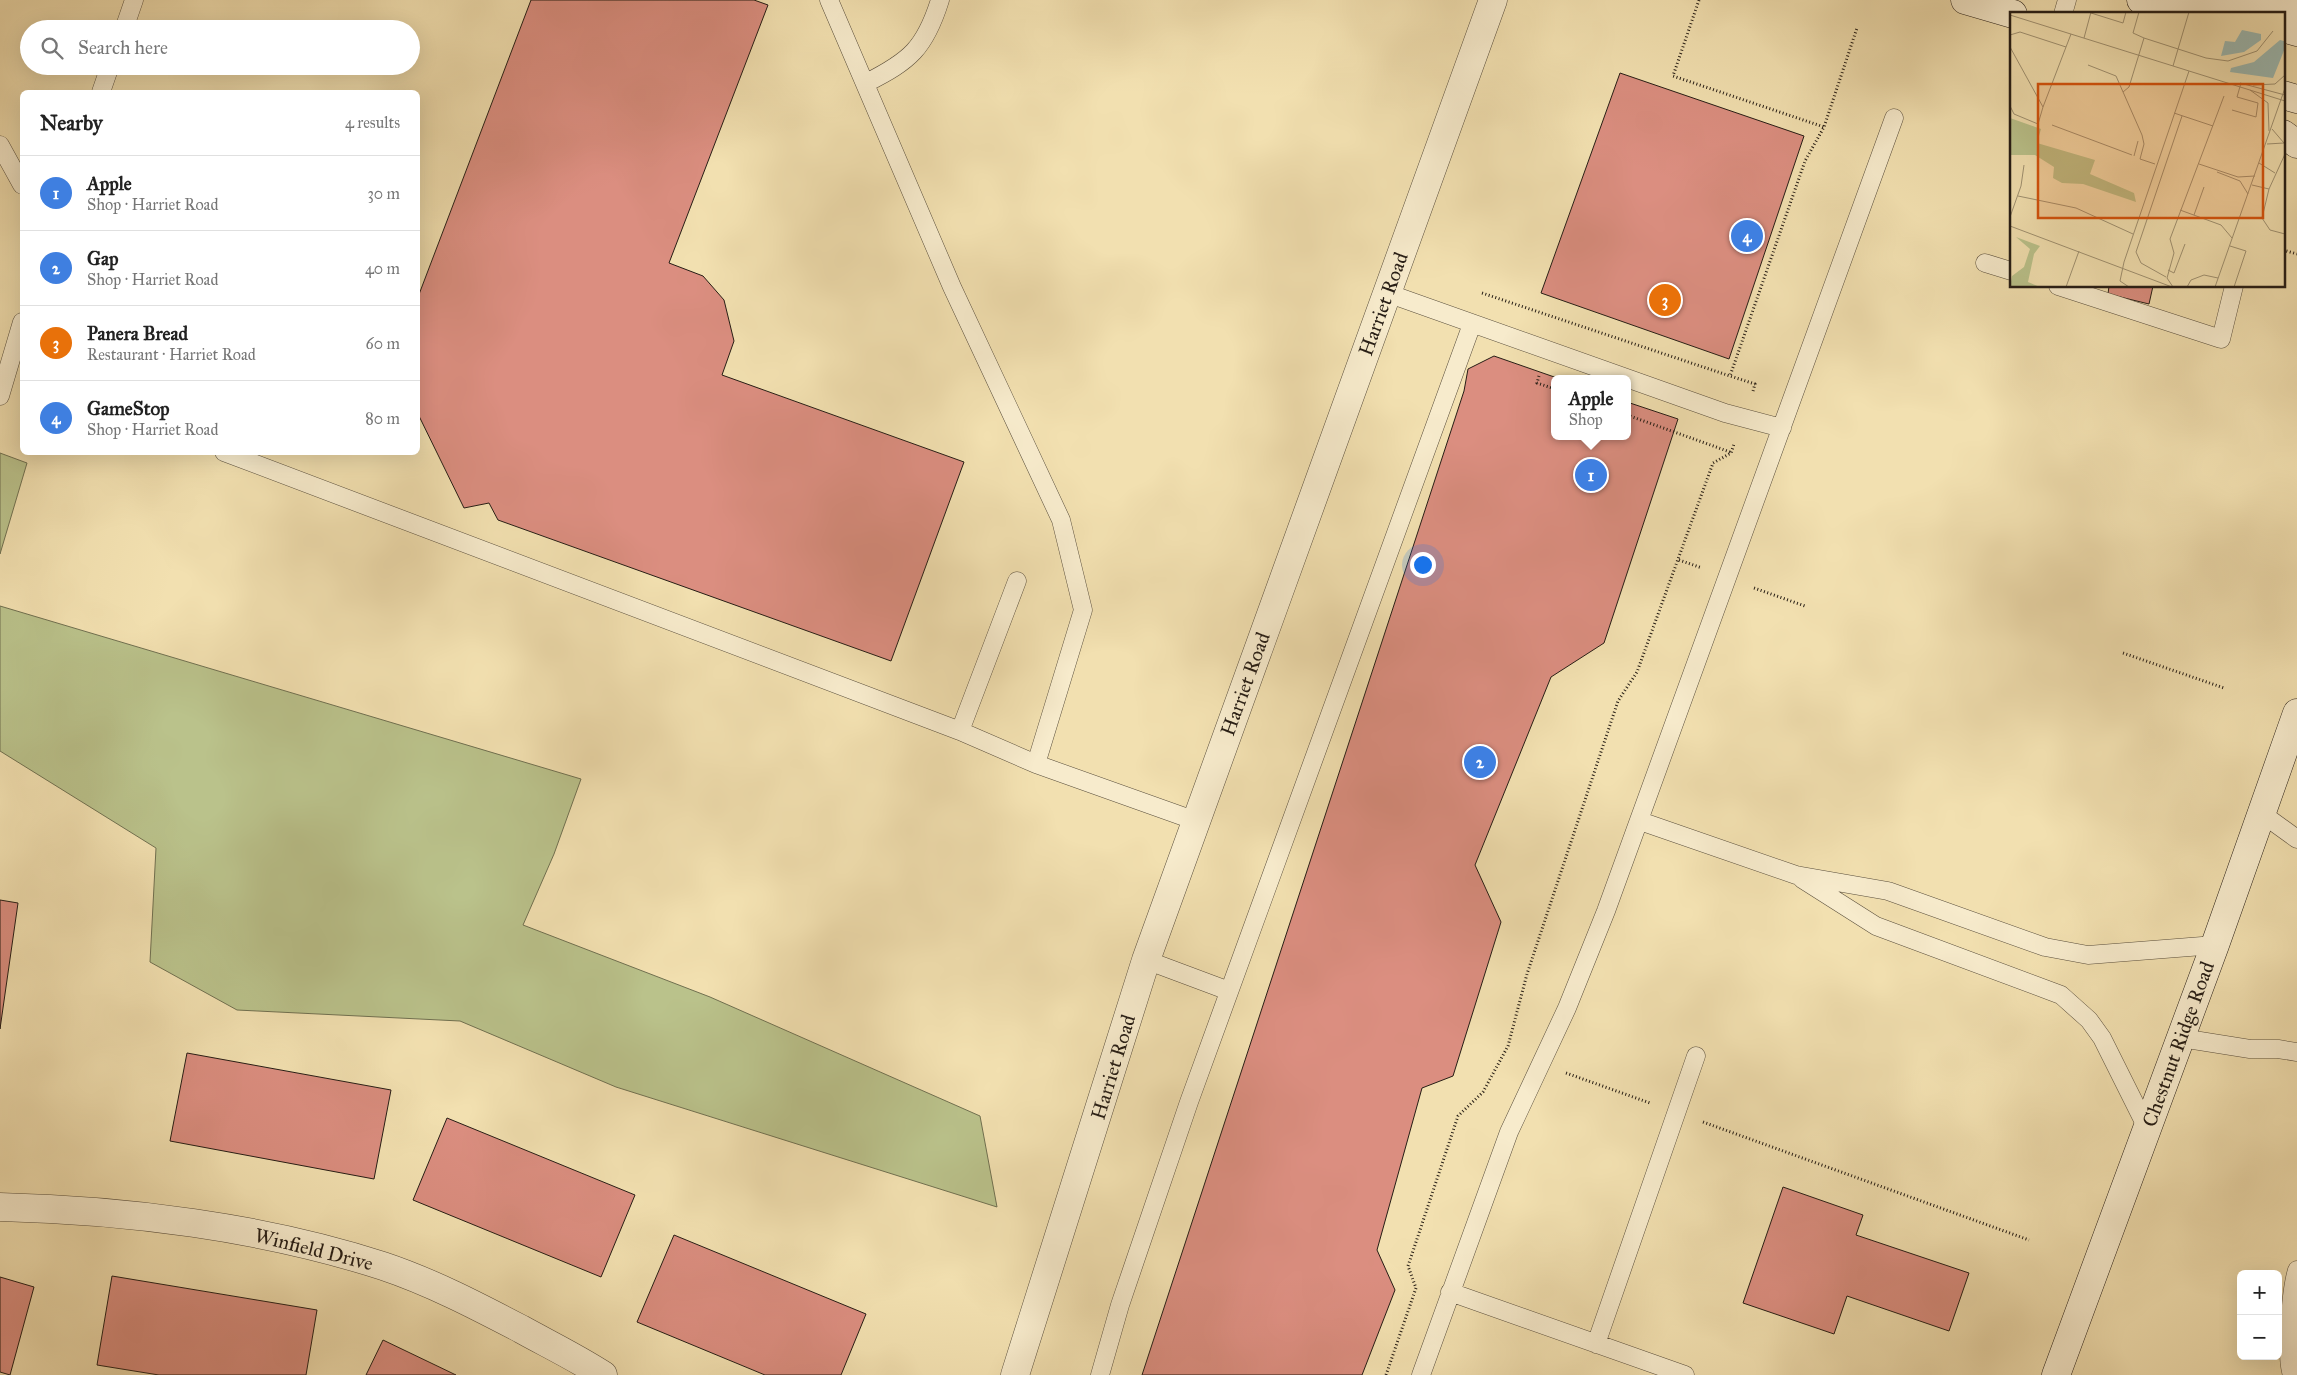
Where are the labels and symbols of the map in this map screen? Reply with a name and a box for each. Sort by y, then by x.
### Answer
inset map [2010,12,2284,288]
pin: 4 [1731,217,1763,255]
street label: Harriet Road [1353,249,1413,359]
pin: 3 [1649,281,1681,319]
pin: 1 [1575,456,1607,494]
your location [1410,552,1436,578]
street label: Harriet Road [1215,629,1275,739]
pin: 2 [1464,743,1496,781]
street label: Chestnut Ridge Road [2137,958,2220,1130]
street label: Harriet Road [1086,1012,1140,1122]
street label: Winfield Drive [252,1223,376,1275]

